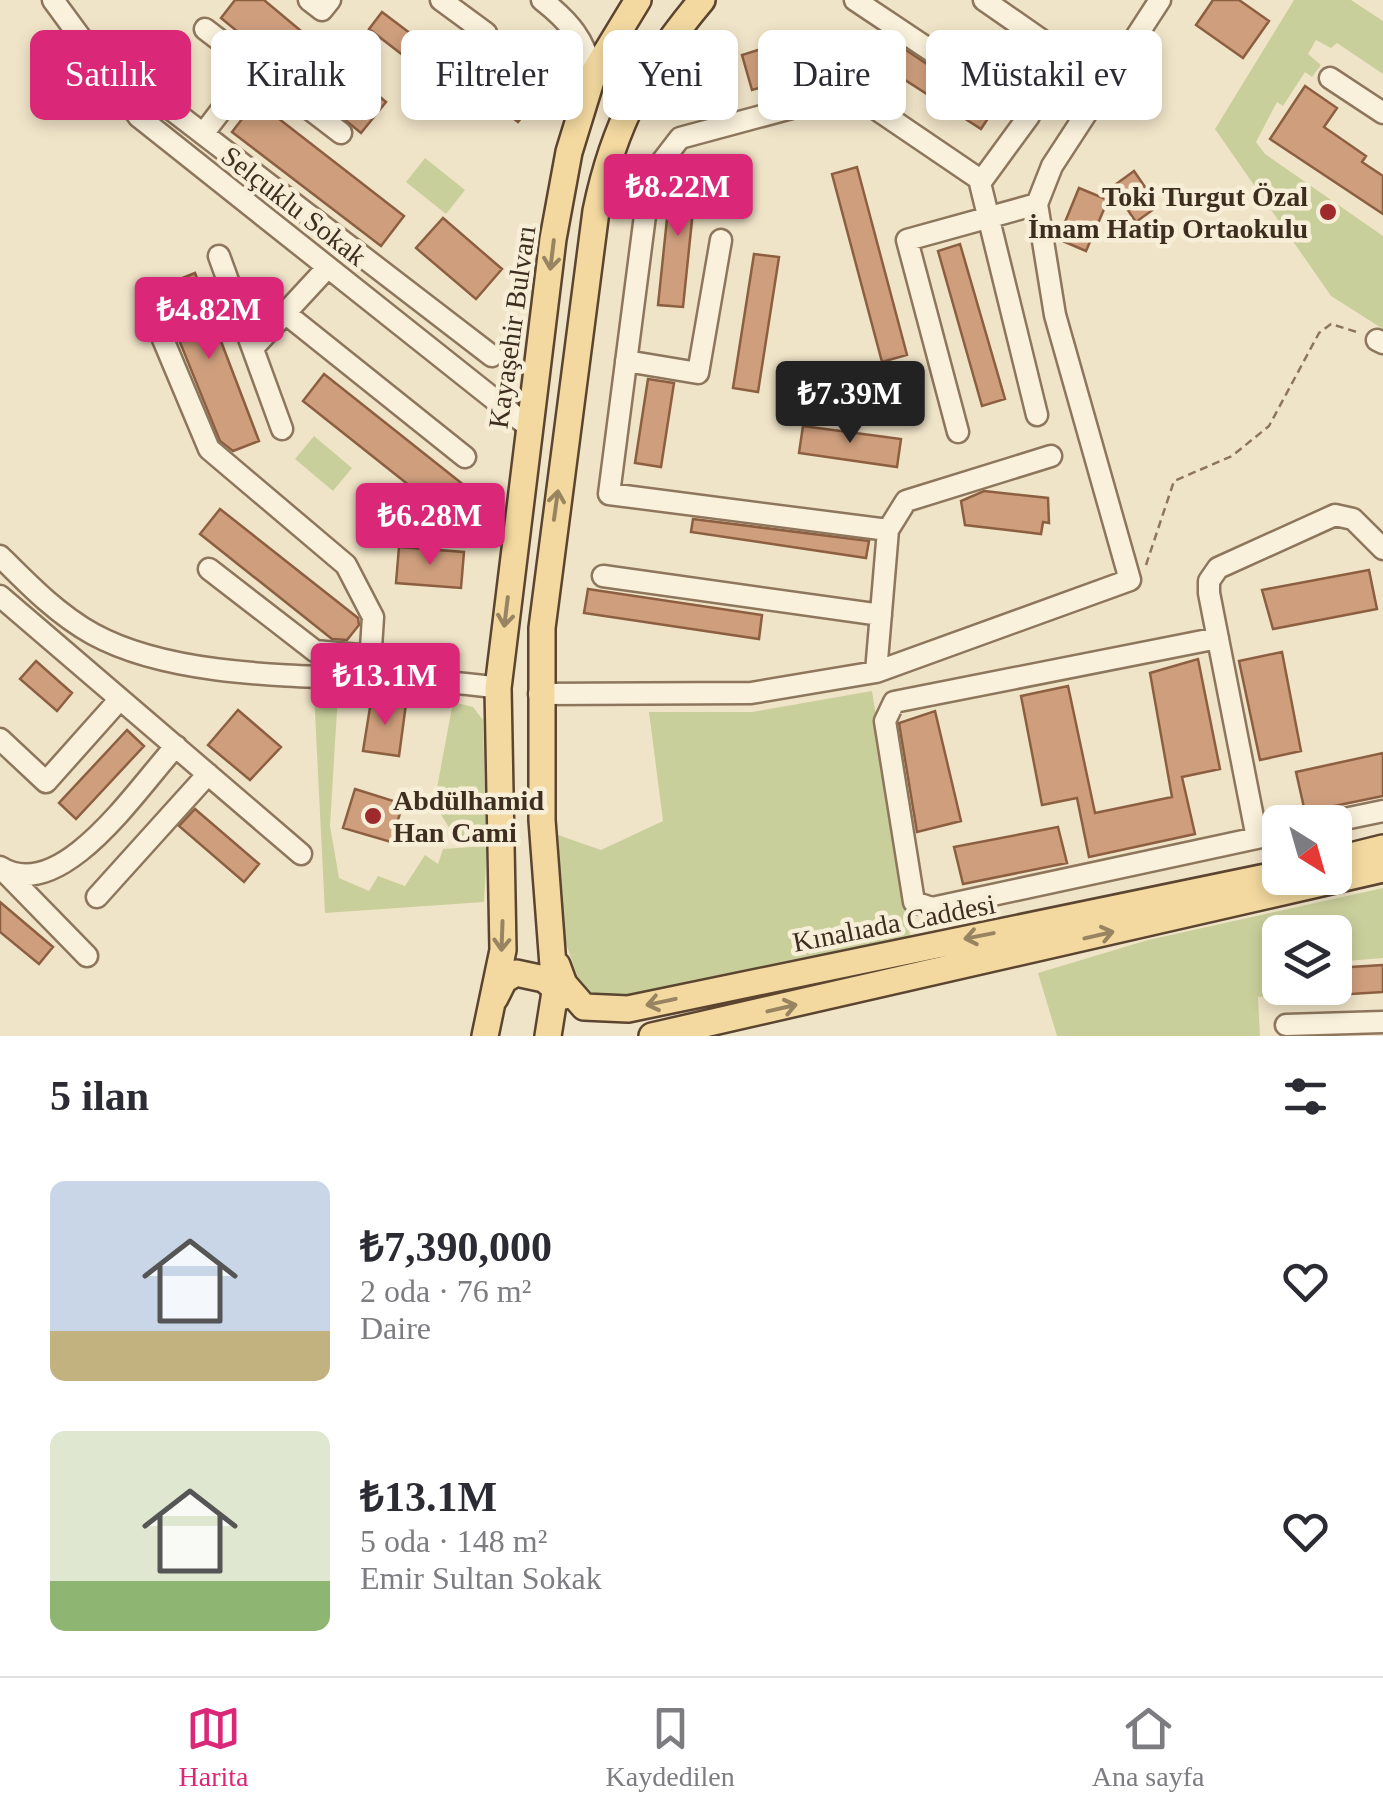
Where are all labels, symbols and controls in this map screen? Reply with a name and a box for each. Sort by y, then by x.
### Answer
chip: Satılık [30,30,191,120]
chip: Kiralık [211,30,381,120]
chip: Filtreler [401,30,583,120]
chip: Yeni [603,30,738,120]
chip: Daire [758,30,906,120]
chip: Müstakil ev [926,30,1162,120]
street label: Selçuklu Sokak [216,140,372,272]
pin: ₺8.22M [597,154,759,239]
text: ₺8.22M [626,168,730,204]
place label: Toki Turgut Özal İmam Hatip Ortaokulu [1028,181,1308,244]
marker: Toki Turgut Özal İmam Hatip Ortaokulu [1317,201,1339,223]
street label: Kayaşehir Bulvarı [482,223,542,430]
one-way arrow [542,238,561,270]
pin: ₺4.82M [128,277,290,362]
text: ₺4.82M [157,291,261,327]
pin: ₺7.39M [769,361,931,446]
text: ₺7.39M [798,375,902,411]
pin: ₺6.28M [349,483,511,568]
one-way arrow [547,489,565,521]
text: ₺6.28M [378,497,482,533]
one-way arrow [496,595,515,628]
pin: ₺13.1M [304,643,466,728]
text: ₺13.1M [333,657,437,693]
place label: Abdülhamid Han Cami [393,785,544,848]
marker: Abdülhamid Han Cami [362,805,384,827]
north arrow [1262,805,1352,895]
map controls [1262,805,1352,1005]
street label: Kınalıada Caddesi [790,888,998,958]
button: layers [1262,915,1352,1005]
one-way arrow [493,920,512,952]
one-way arrow [1082,925,1114,943]
one-way arrow [964,928,996,947]
one-way arrow [646,994,678,1012]
one-way arrow [765,998,797,1016]
icon: filters [1278,1069,1333,1124]
text: 5 ilan [50,1073,149,1119]
icon: home [130,1221,250,1341]
text: ₺7,390,000 [360,1224,552,1270]
icon: heart [1278,1254,1333,1309]
text: 2 oda · 76 m² [360,1273,531,1309]
text: Daire [360,1310,431,1346]
icon: home [130,1471,250,1591]
text: ₺13.1M [360,1474,497,1520]
icon: heart [1278,1504,1333,1559]
text: 5 oda · 148 m² [360,1523,547,1559]
text: Emir Sultan Sokak [360,1560,602,1596]
tab: Harita [179,1701,249,1793]
tab: Kaydedilen [606,1701,735,1793]
tab: Ana sayfa [1092,1701,1204,1793]

